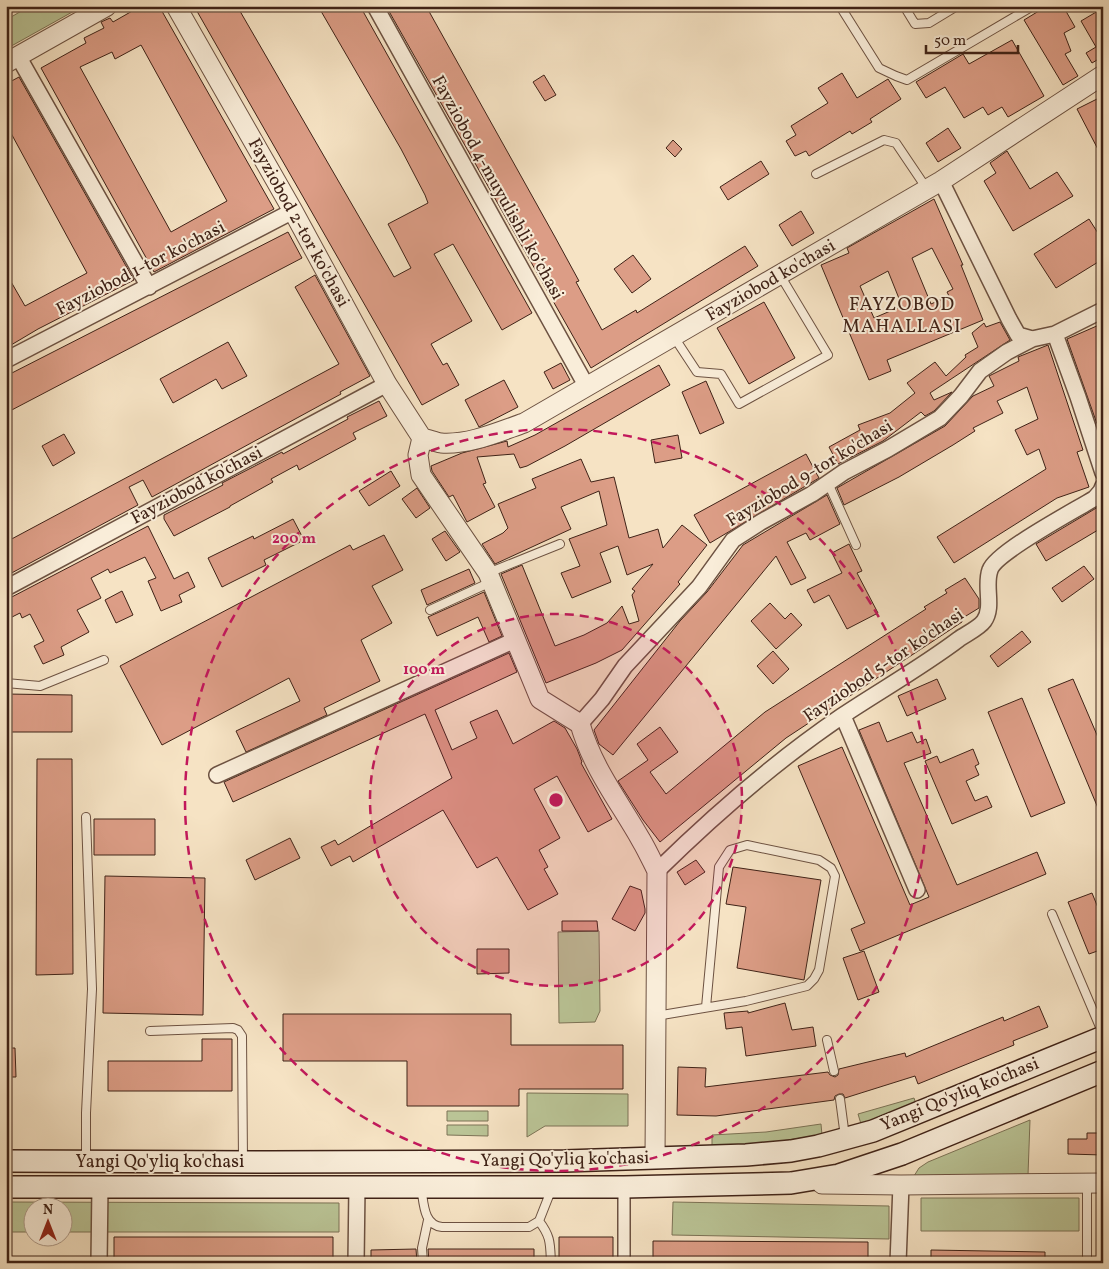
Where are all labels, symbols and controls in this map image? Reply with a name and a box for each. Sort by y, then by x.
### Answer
scale bar [926,22,1019,54]
text: 50 m [934,31,966,52]
street label: Fayziobod 4-muyulishli koʻchasi [425,71,569,305]
street label: Fayziobod 2-tor ko'chasi [241,134,355,312]
street label: Fayziobod 1-tor ko'chasi [52,215,230,323]
street label: Fayziobod ko'chasi [702,234,840,328]
district label: FAYZOBOD MAHALLASI [842,292,962,340]
street label: Fayziobod 9-tor ko'chasi [722,414,898,534]
street label: Fayziobod ko'chasi [127,441,267,531]
text: 200 m [272,529,316,550]
street label: Fayziobod 5-tor ko'chasi [799,603,969,729]
text: 100 m [403,660,446,681]
centre of rings [547,791,565,809]
street label: Yangi Qo'yliq ko'chasi [877,1052,1043,1138]
street label: Yangi Qo'yliq ko'chasi [480,1146,650,1174]
street label: Yangi Qo'yliq ko'chasi [76,1150,244,1175]
north arrow [22,1196,72,1246]
text: N [43,1201,53,1220]

